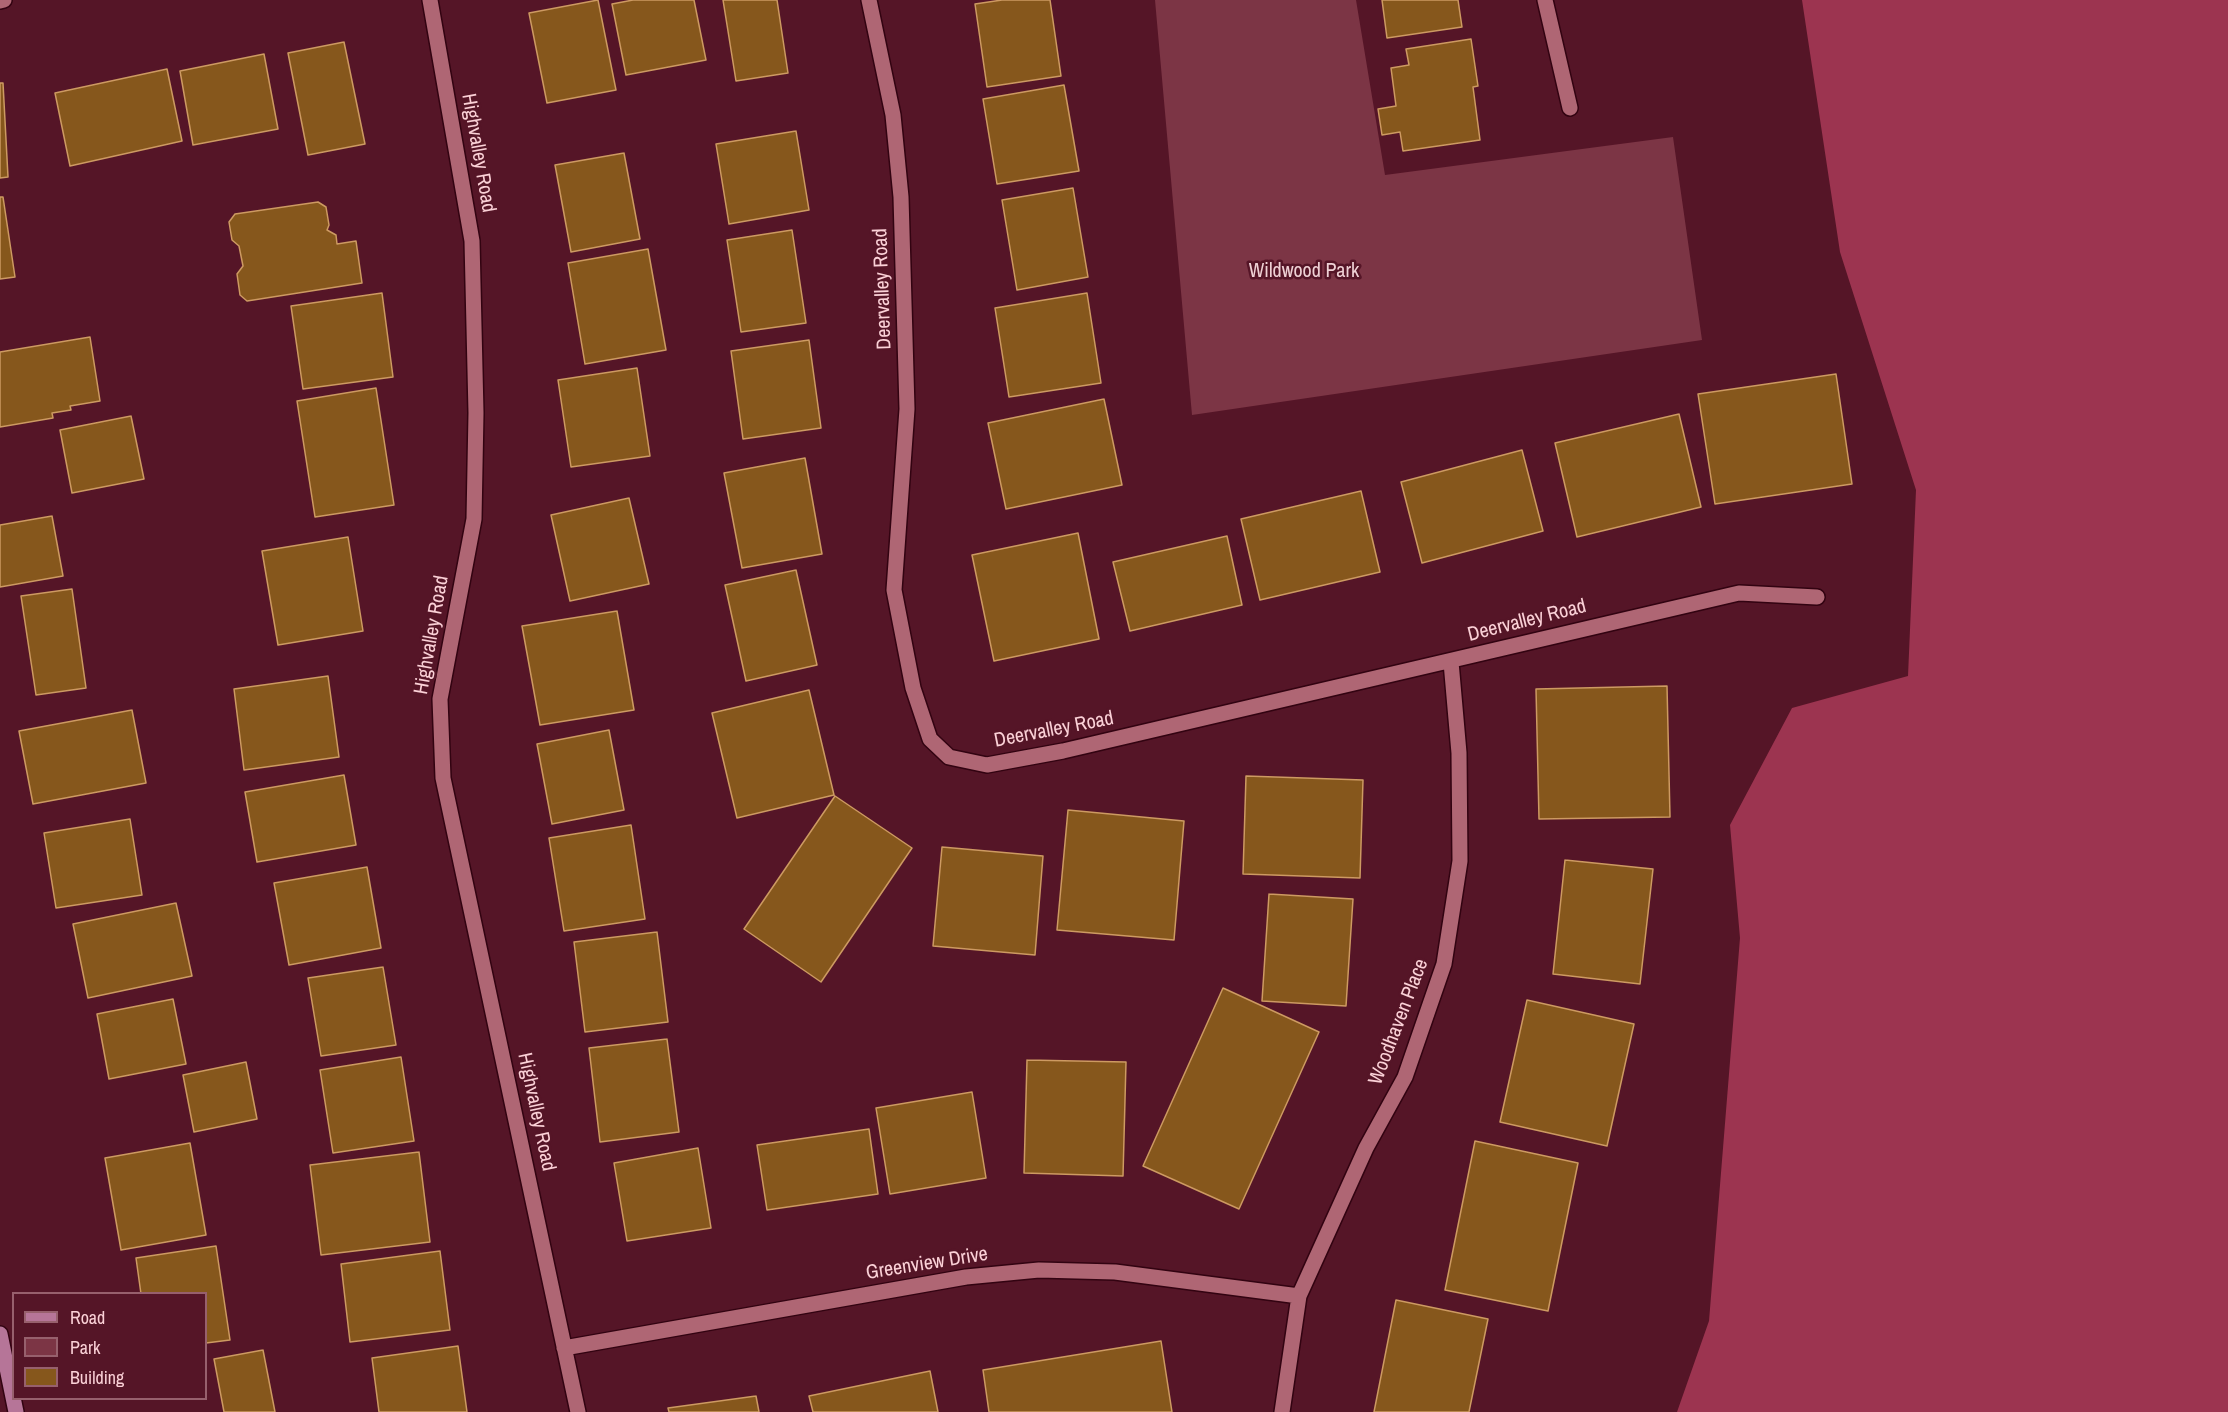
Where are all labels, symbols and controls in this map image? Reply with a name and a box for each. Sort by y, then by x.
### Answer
street label: Highvalley Road [456,92,500,214]
street label: Deervalley Road [869,228,897,350]
park label: Wildwood Park [1249,260,1359,284]
street label: Highvalley Road [410,574,454,696]
street label: Deervalley Road [1465,595,1589,647]
street label: Deervalley Road [992,707,1116,753]
street label: Woodhaven Place [1364,956,1434,1088]
street label: Highvalley Road [512,1051,560,1173]
street label: Greenview Drive [864,1243,990,1285]
legend [12,1292,207,1400]
text: Road [70,1305,105,1330]
text: Park [70,1335,100,1360]
text: Building [70,1365,124,1390]

